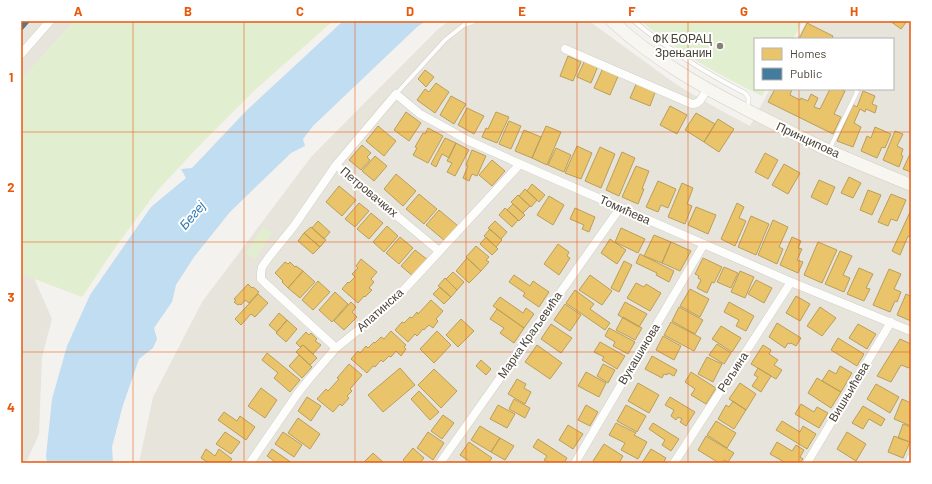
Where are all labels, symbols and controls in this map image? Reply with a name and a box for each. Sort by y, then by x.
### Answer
text: A [74,3,83,19]
text: B [184,3,192,19]
text: C [296,3,304,19]
text: D [406,3,414,19]
text: E [518,3,526,19]
text: F [628,3,636,19]
text: G [740,3,748,19]
text: H [850,3,858,19]
place label: ФК БОРАЦ Зрењанин [652,31,712,60]
legend [754,38,894,90]
marker: ФК БОРАЦ Зрењанин [715,41,725,51]
text: Homes [790,46,827,60]
text: Public [790,66,822,80]
text: 1 [9,69,13,85]
street label: Принципова [774,118,843,161]
street label: Петровачких [337,163,401,220]
text: 2 [7,179,15,195]
street label: Томићева [598,192,653,227]
water label: Бегеј [176,197,209,232]
street label: Апатинска [353,284,406,334]
street label: Марка Краљевића [494,288,565,381]
text: 3 [7,289,15,305]
street label: Вукашинова [614,320,663,387]
street label: Рељина [714,348,750,394]
street label: Вишњићева [825,359,872,424]
text: 4 [7,399,15,415]

